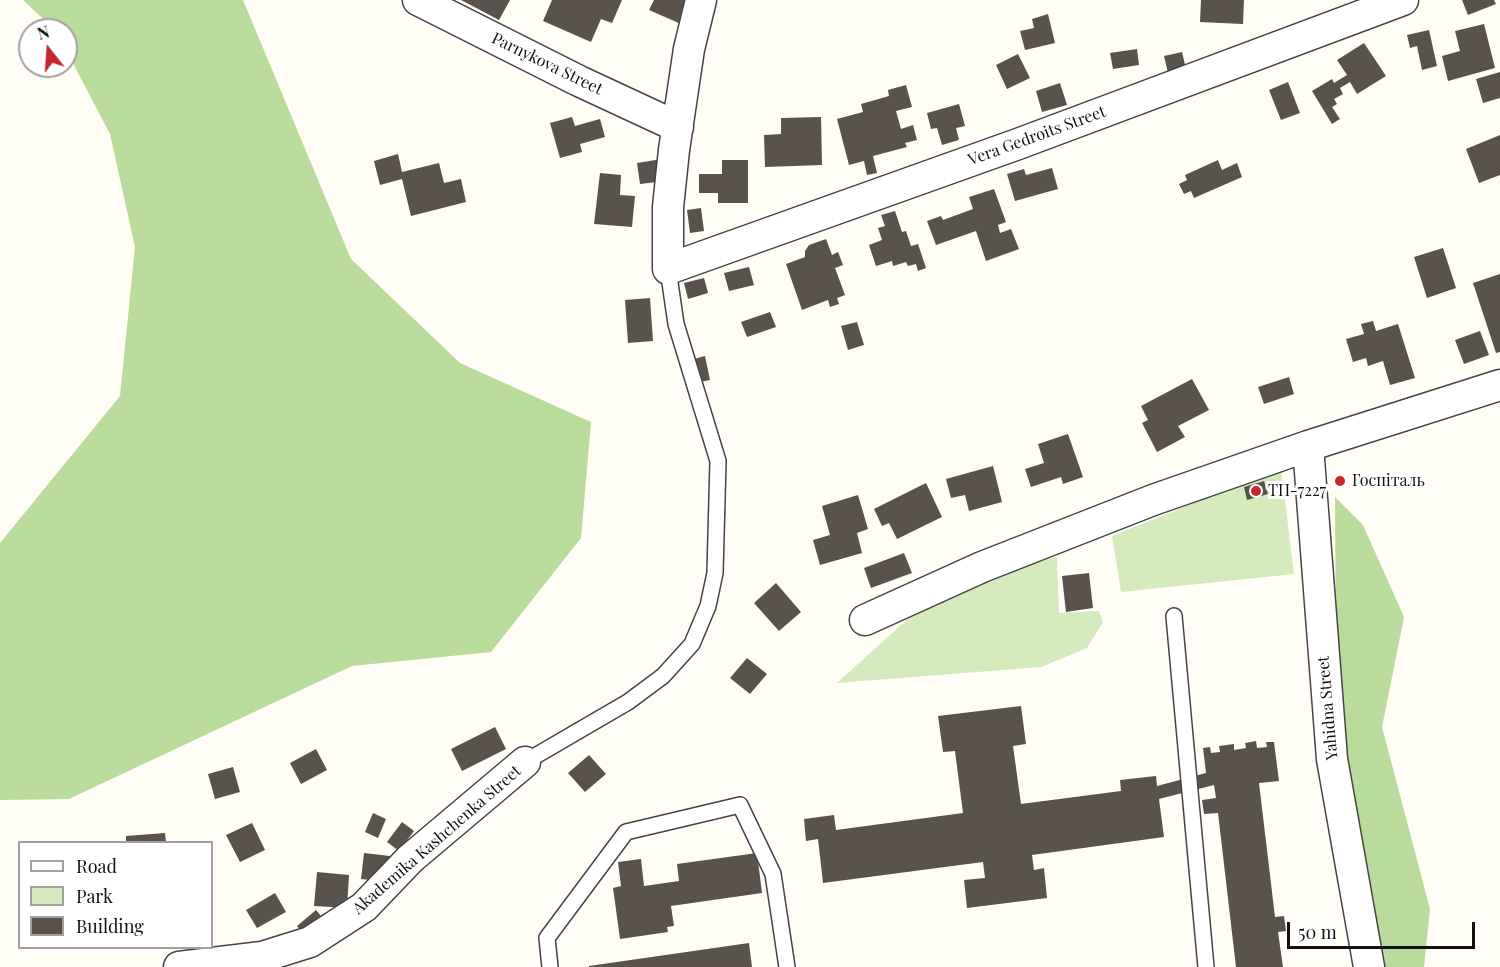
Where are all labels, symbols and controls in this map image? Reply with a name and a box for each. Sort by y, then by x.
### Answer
north arrow [18,18,78,78]
text: N [35,20,52,44]
street label: Parnykova Street [488,29,606,99]
street label: Vera Gedroits Street [966,102,1108,170]
place label: Госпіталь [1352,471,1425,491]
marker: Госпіталь [1333,474,1347,488]
place label: ТП-7227 [1268,481,1326,501]
marker: ТП-7227 [1249,484,1263,498]
street label: Yahidna Street [1314,655,1342,761]
street label: Akademika Kashchenka Street [349,762,525,918]
legend [18,841,213,949]
text: Road [76,854,117,878]
text: Park [76,884,113,908]
scale bar [1290,910,1478,948]
text: Building [76,914,144,938]
text: 50 m [1298,920,1337,944]

